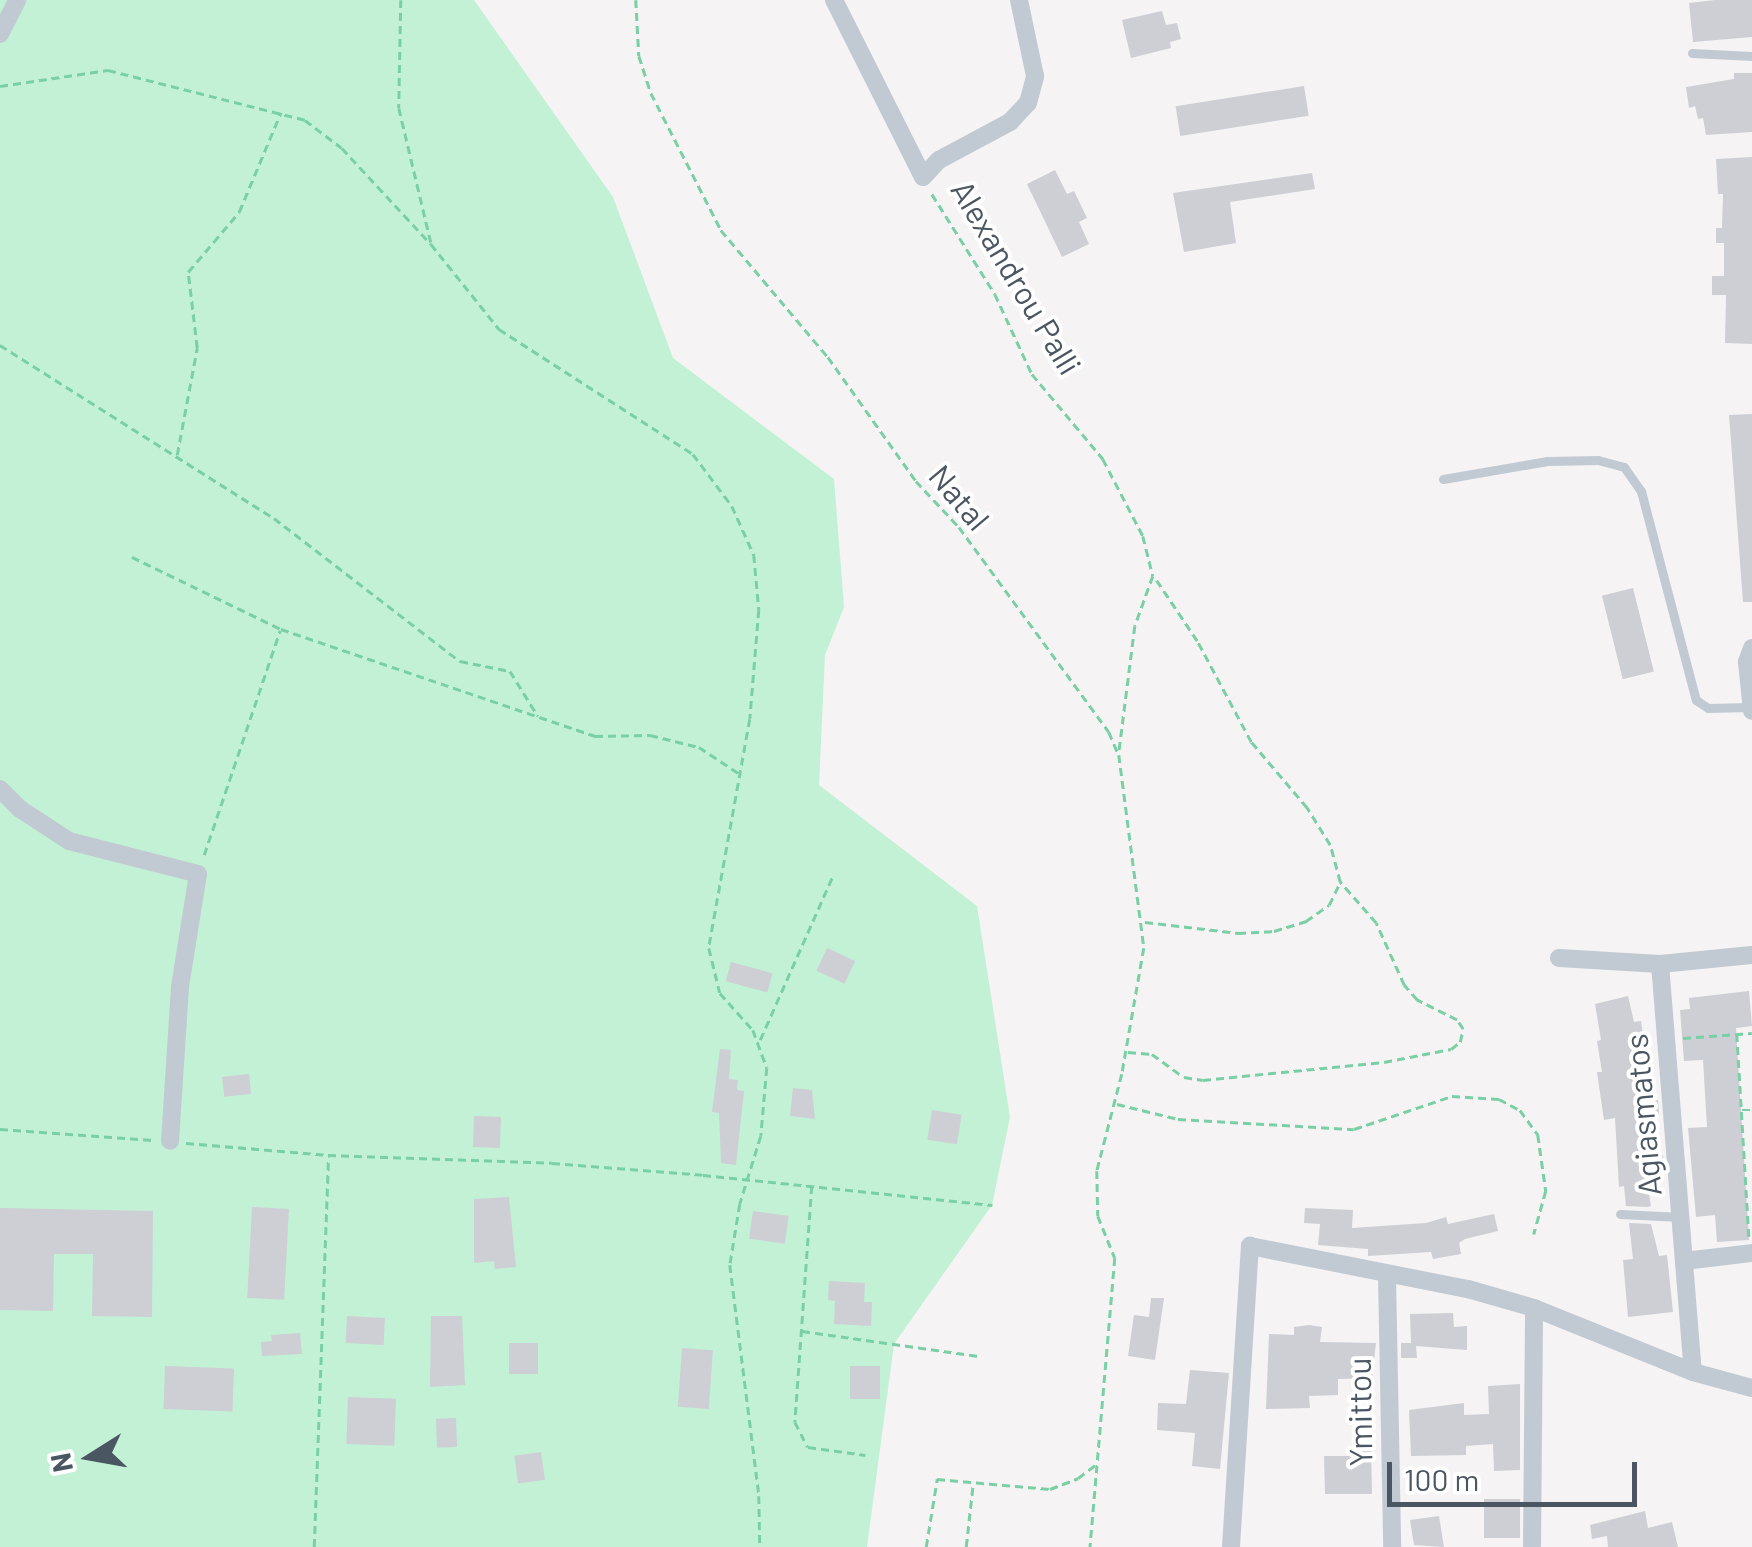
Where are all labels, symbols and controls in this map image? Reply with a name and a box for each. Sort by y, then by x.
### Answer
street label: Alexandrou Palli [944,173,1090,381]
street label: Natal [922,457,998,537]
street label: Agiasmatos [1616,1032,1668,1198]
street label: Ymittou [1339,1357,1379,1467]
north arrow [40,1407,140,1507]
scale bar [1392,1442,1642,1504]
text: N [42,1450,79,1475]
text: 100 m [1404,1461,1479,1497]

